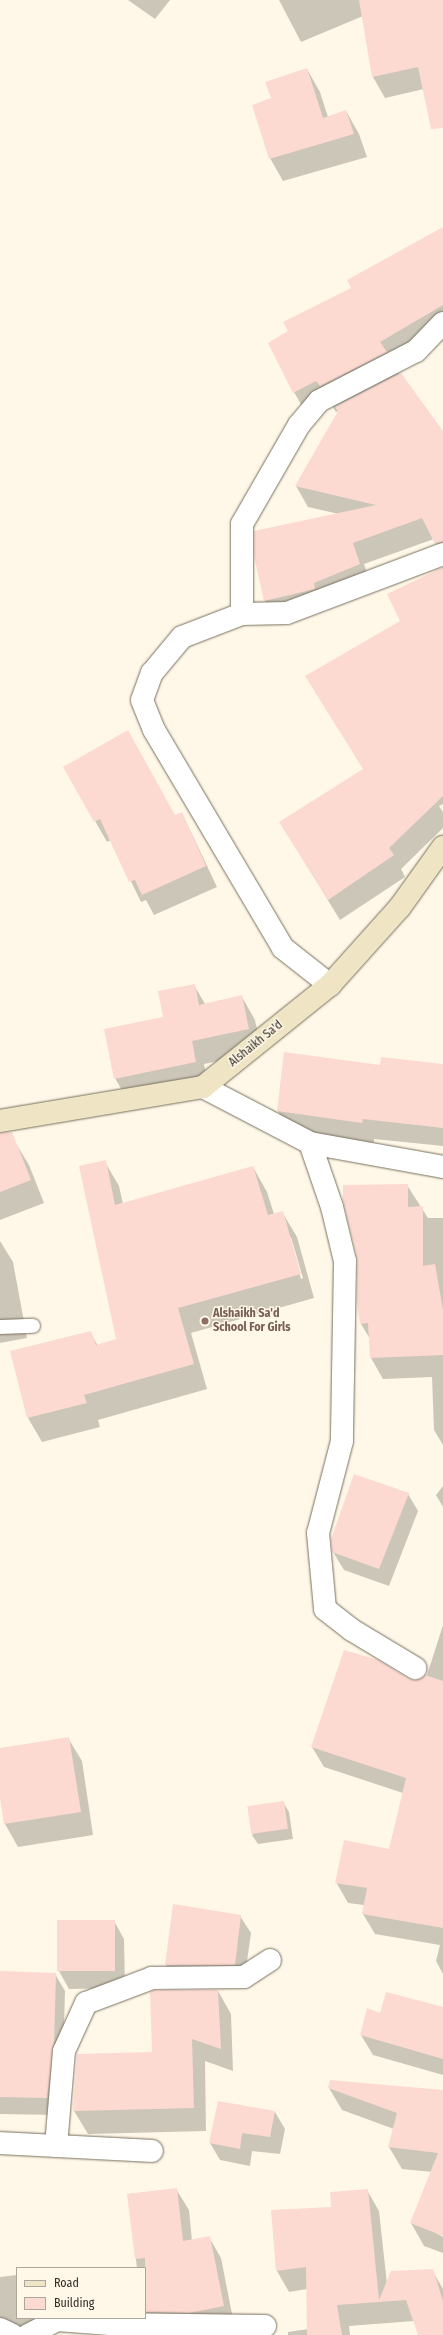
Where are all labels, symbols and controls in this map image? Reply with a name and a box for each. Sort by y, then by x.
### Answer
street label: Alshaikh Sa'd [226,1018,286,1070]
place label: Alshaikh Sa'd School For Girls [213,1307,291,1335]
marker: Alshaikh Sa'd School For Girls [200,1316,210,1326]
legend [16,2267,146,2319]
text: Road [54,2276,79,2290]
text: Building [54,2296,94,2310]

